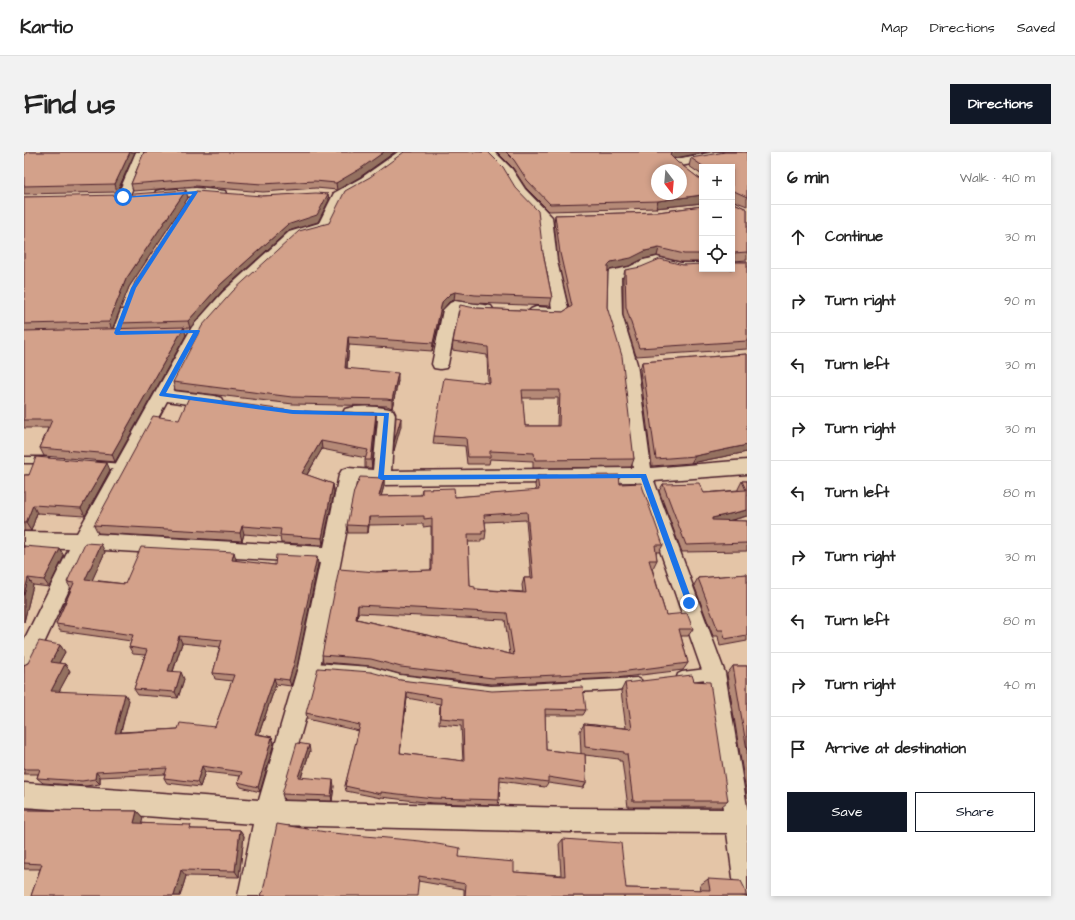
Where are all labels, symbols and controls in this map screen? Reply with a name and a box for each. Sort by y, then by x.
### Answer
text: Kartio [20,14,73,41]
text: Map [881,18,908,38]
text: Directions [930,18,995,38]
text: Saved [1017,18,1055,38]
button: Directions [950,84,1051,124]
text: Find us [24,85,115,124]
north arrow [651,164,687,200]
map controls [699,164,735,272]
button: + [699,164,735,200]
text: 6 min [787,166,829,190]
text: Walk · 410 m [960,169,1035,187]
route start [114,188,132,206]
button: − [699,200,735,236]
icon: ahead [787,226,809,248]
text: Continue [825,226,883,247]
text: 30 m [1005,228,1035,246]
button: locate [699,236,735,272]
icon: right [787,290,809,312]
text: Turn right [825,290,896,311]
text: 90 m [1004,292,1035,310]
icon: left [787,354,809,376]
text: Turn left [825,354,889,375]
text: 30 m [1005,356,1035,374]
icon: right [787,418,809,440]
text: Turn right [825,418,896,439]
text: 30 m [1005,420,1035,438]
icon: left [787,482,809,504]
text: Turn left [825,482,889,503]
text: 80 m [1003,484,1035,502]
icon: right [787,546,809,568]
text: Turn right [825,546,896,567]
text: 30 m [1005,548,1035,566]
route end [680,594,698,612]
icon: left [787,610,809,632]
text: Turn left [825,610,889,631]
text: 80 m [1003,612,1035,630]
icon: right [787,674,809,696]
text: Turn right [825,674,896,695]
text: 40 m [1003,676,1035,694]
icon: arrive [787,738,809,760]
text: Arrive at destination [825,738,966,759]
button: Save [787,792,907,832]
button: Share [915,792,1035,832]

